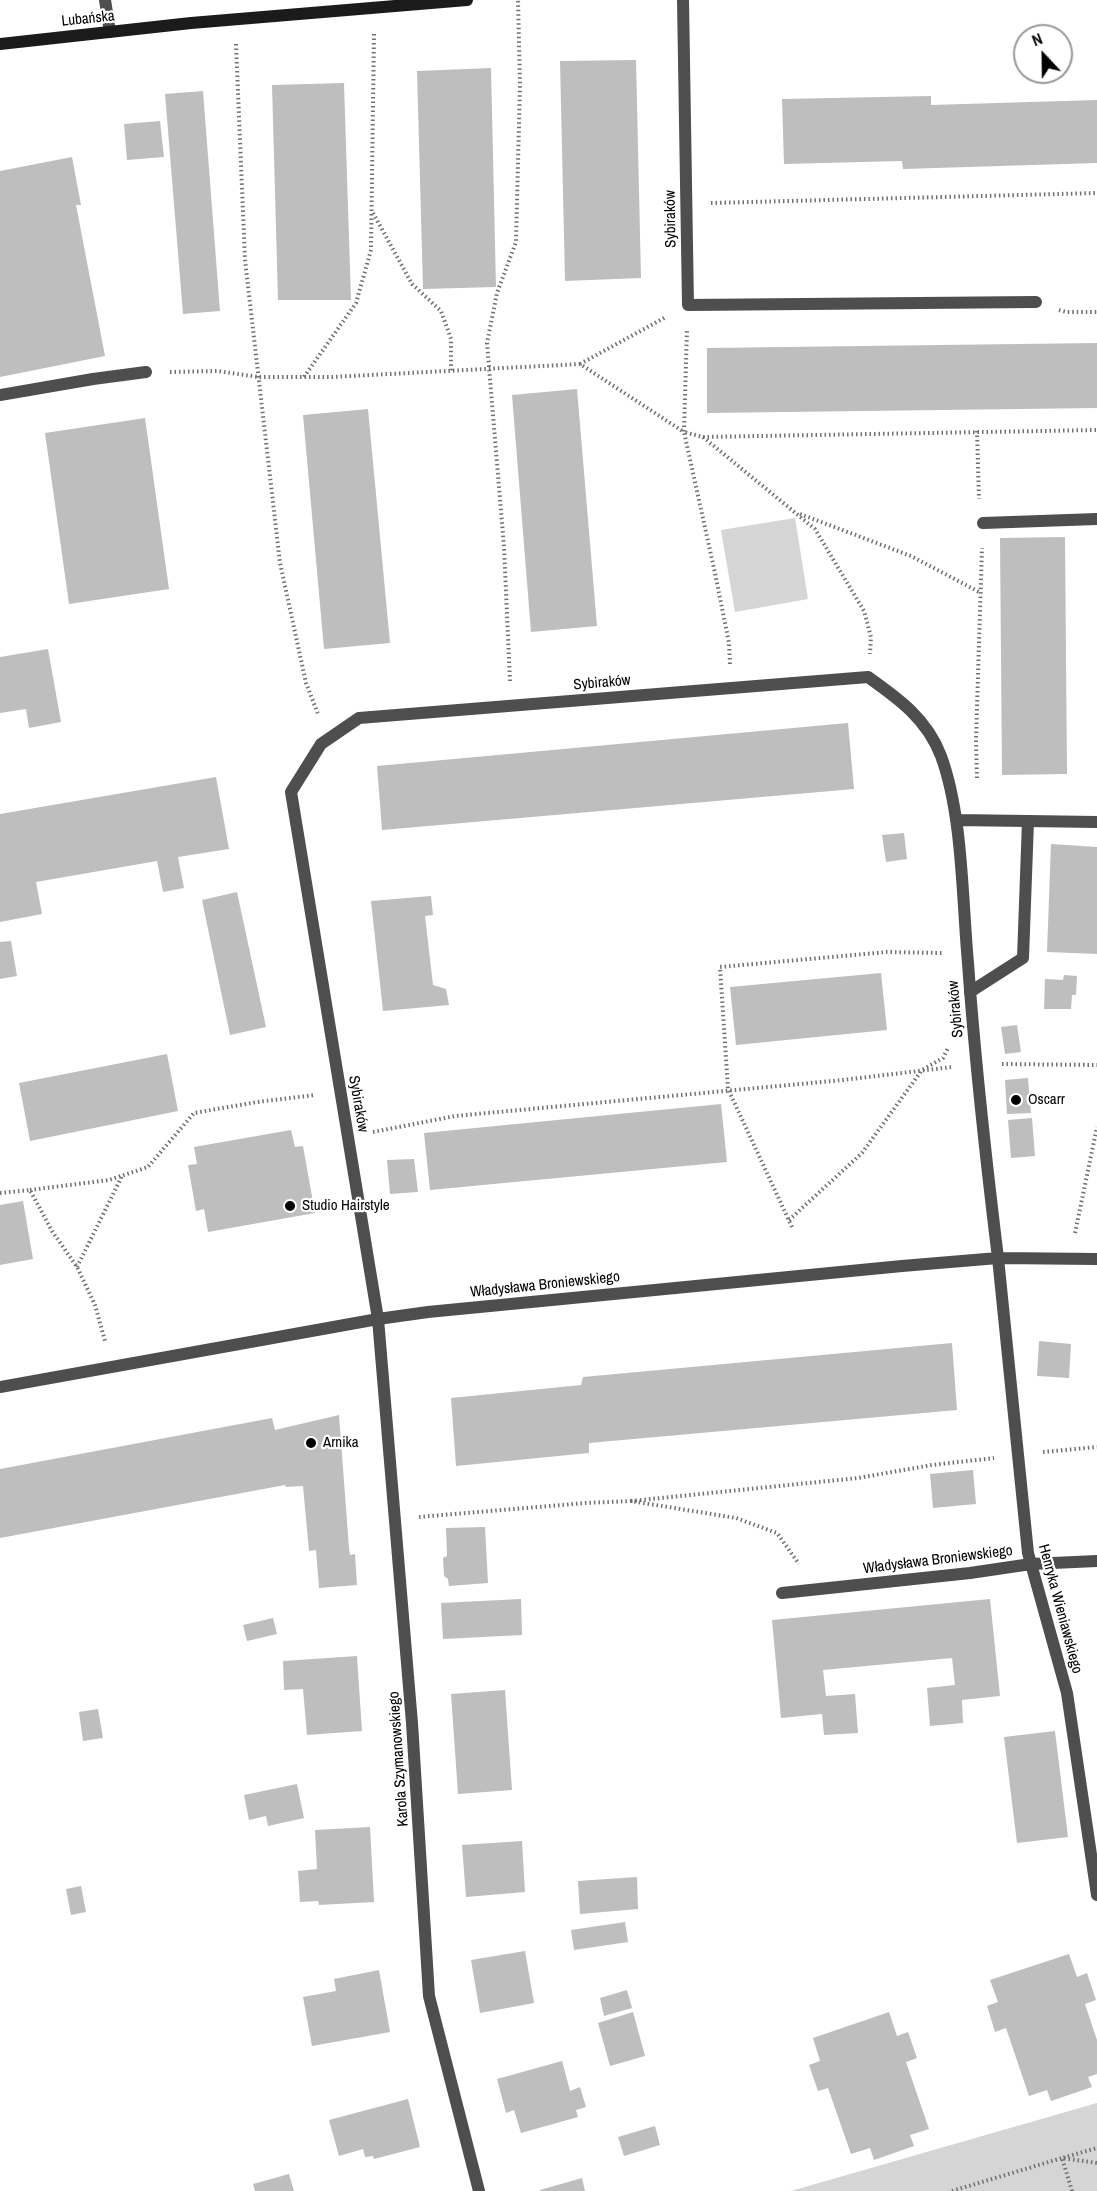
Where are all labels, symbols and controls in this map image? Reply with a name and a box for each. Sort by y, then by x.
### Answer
street label: Lubańska [61,7,115,31]
north arrow [1013,24,1073,84]
text: N [1028,27,1046,51]
street label: Sybiraków [662,190,680,248]
street label: Sybiraków [573,672,631,694]
street label: Sybiraków [945,980,967,1038]
street label: Sybiraków [344,1074,372,1134]
place label: Oscarr [1028,1091,1065,1109]
marker: Oscarr [1009,1093,1023,1107]
place label: Studio Hairstyle [302,1197,390,1215]
marker: Studio Hairstyle [283,1199,297,1213]
street label: Władysława Broniewskiego [469,1268,621,1302]
place label: Arnika [323,1434,359,1452]
marker: Arnika [304,1436,318,1450]
street label: Władysława Broniewskiego [862,1542,1014,1578]
street label: Henryka Wieniawskiego [1034,1542,1086,1676]
street label: Karola Szymanowskiego [385,1691,413,1827]

